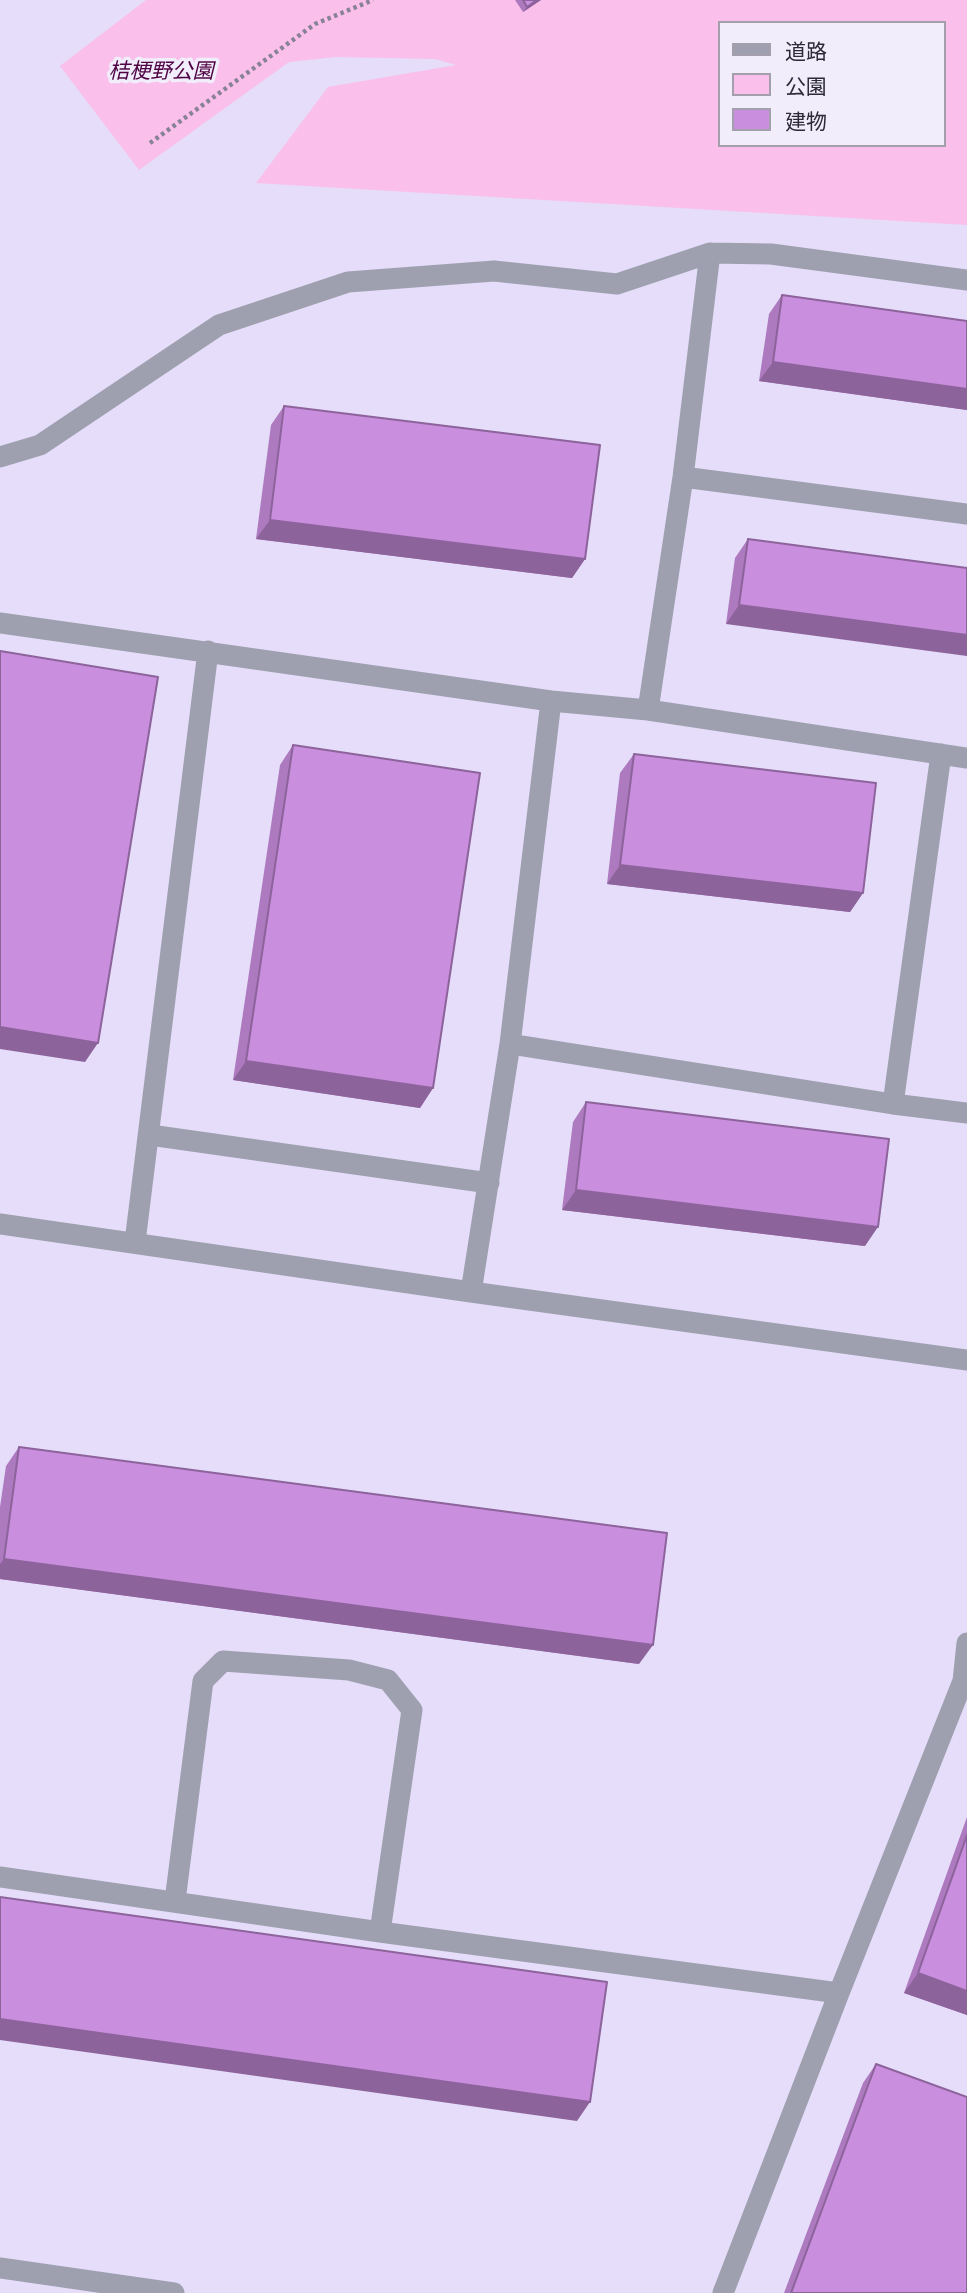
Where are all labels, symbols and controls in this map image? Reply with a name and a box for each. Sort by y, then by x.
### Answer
legend [718,21,946,147]
text: 道路 [785,38,827,65]
park label: 桔梗野公園 [109,59,213,85]
text: 公園 [785,73,827,100]
text: 建物 [785,108,827,135]

